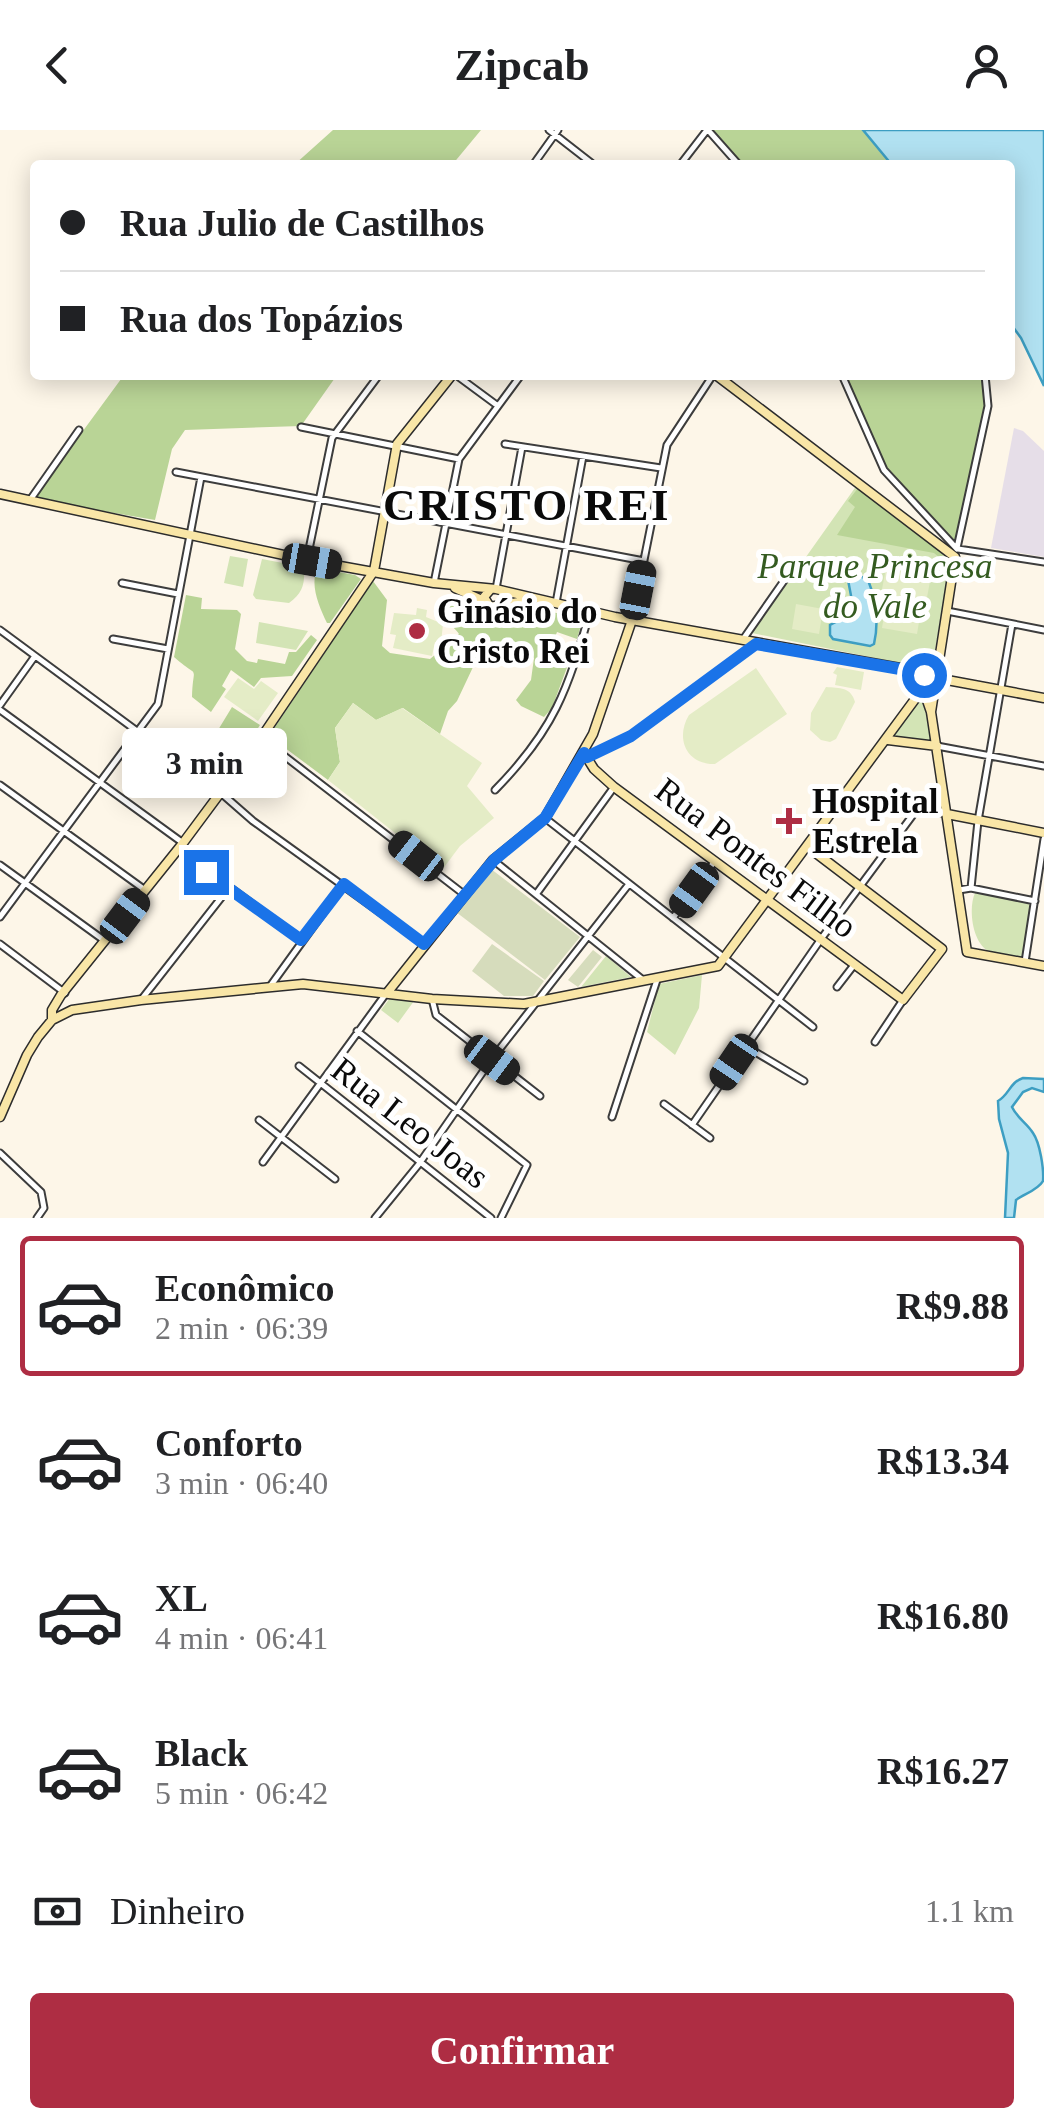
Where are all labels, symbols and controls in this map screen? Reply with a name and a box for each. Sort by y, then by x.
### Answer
icon: back [30,38,85,93]
icon: person [959,38,1014,93]
text: Zipcab [454,40,590,90]
text: Rua Julio de Castilhos [120,202,484,244]
text: Rua dos Topázios [120,298,403,340]
district label: CRISTO REI [383,480,671,530]
car [280,541,344,581]
park label: Parque Princesa do Vale [757,547,992,626]
car [618,558,658,622]
place label: Ginásio do Cristo Rei [437,592,597,671]
marker: Ginásio do Cristo Rei [406,620,428,642]
route start [902,653,947,698]
callout: 3 min [124,727,288,797]
text: 3 min [166,745,243,781]
street label: Rua Pontes Filho [648,770,864,946]
place label: Hospital Estrela [812,782,939,861]
marker: Hospital Estrela [776,808,802,834]
car [383,826,449,886]
route end [184,850,229,895]
car [664,857,724,923]
car [95,883,155,949]
car [705,1029,763,1095]
car [459,1030,525,1090]
street label: Rua Leo Joas [324,1050,496,1196]
icon: car [35,1261,125,1351]
text: Econômico [155,1267,334,1309]
text: R$9.88 [896,1285,1009,1327]
text: 2 min · 06:39 [155,1310,328,1346]
icon: car [35,1416,125,1506]
text: Conforto [155,1422,303,1464]
text: R$13.34 [877,1440,1009,1482]
text: 3 min · 06:40 [155,1465,328,1501]
icon: car [35,1571,125,1661]
text: XL [155,1577,208,1619]
text: R$16.80 [877,1595,1009,1637]
text: 4 min · 06:41 [155,1620,328,1656]
icon: car [35,1726,125,1816]
text: Black [155,1732,248,1774]
text: R$16.27 [877,1750,1009,1792]
text: 5 min · 06:42 [155,1775,328,1811]
icon: cash [30,1884,85,1939]
text: Dinheiro [110,1890,245,1932]
text: 1.1 km [925,1893,1014,1929]
button: Confirmar [30,1993,1014,2108]

